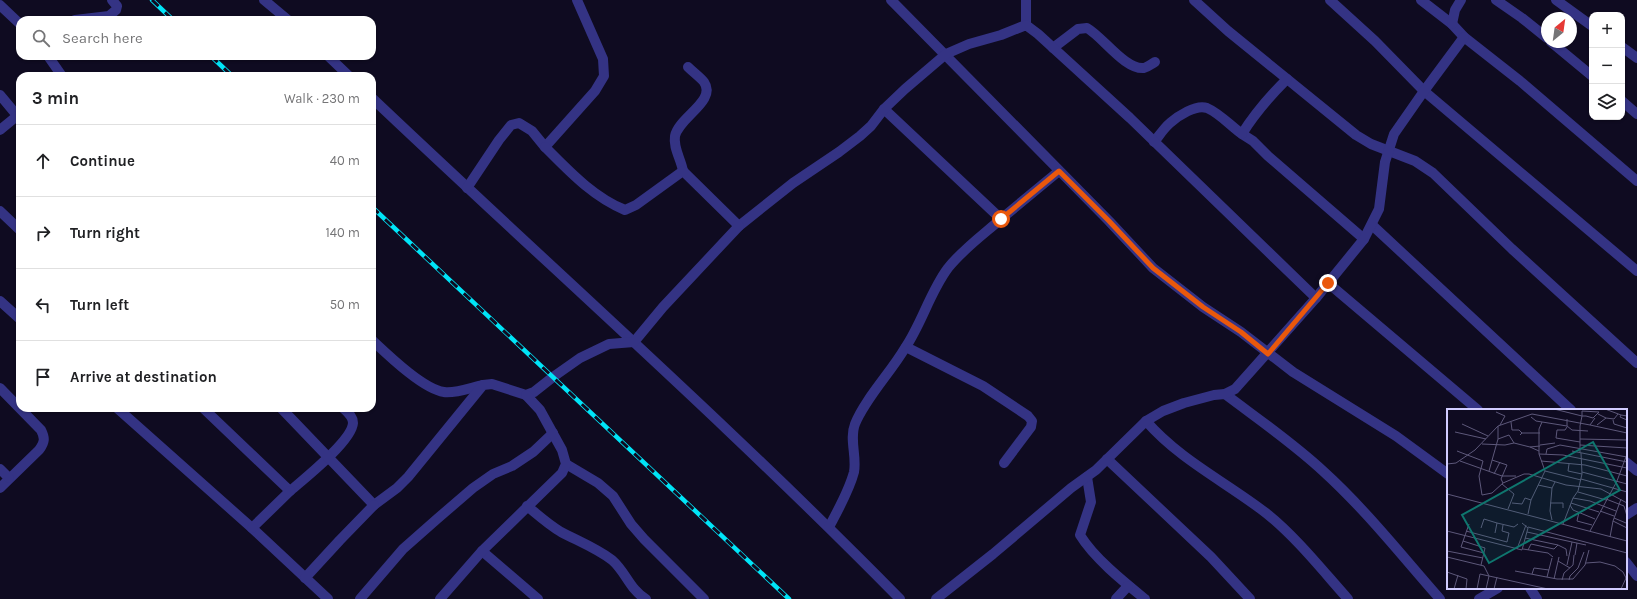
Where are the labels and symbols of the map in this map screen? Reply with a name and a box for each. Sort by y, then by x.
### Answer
north arrow [1541,12,1577,48]
route start [992,210,1010,228]
route end [1319,274,1337,292]
inset map [1447,409,1627,589]

